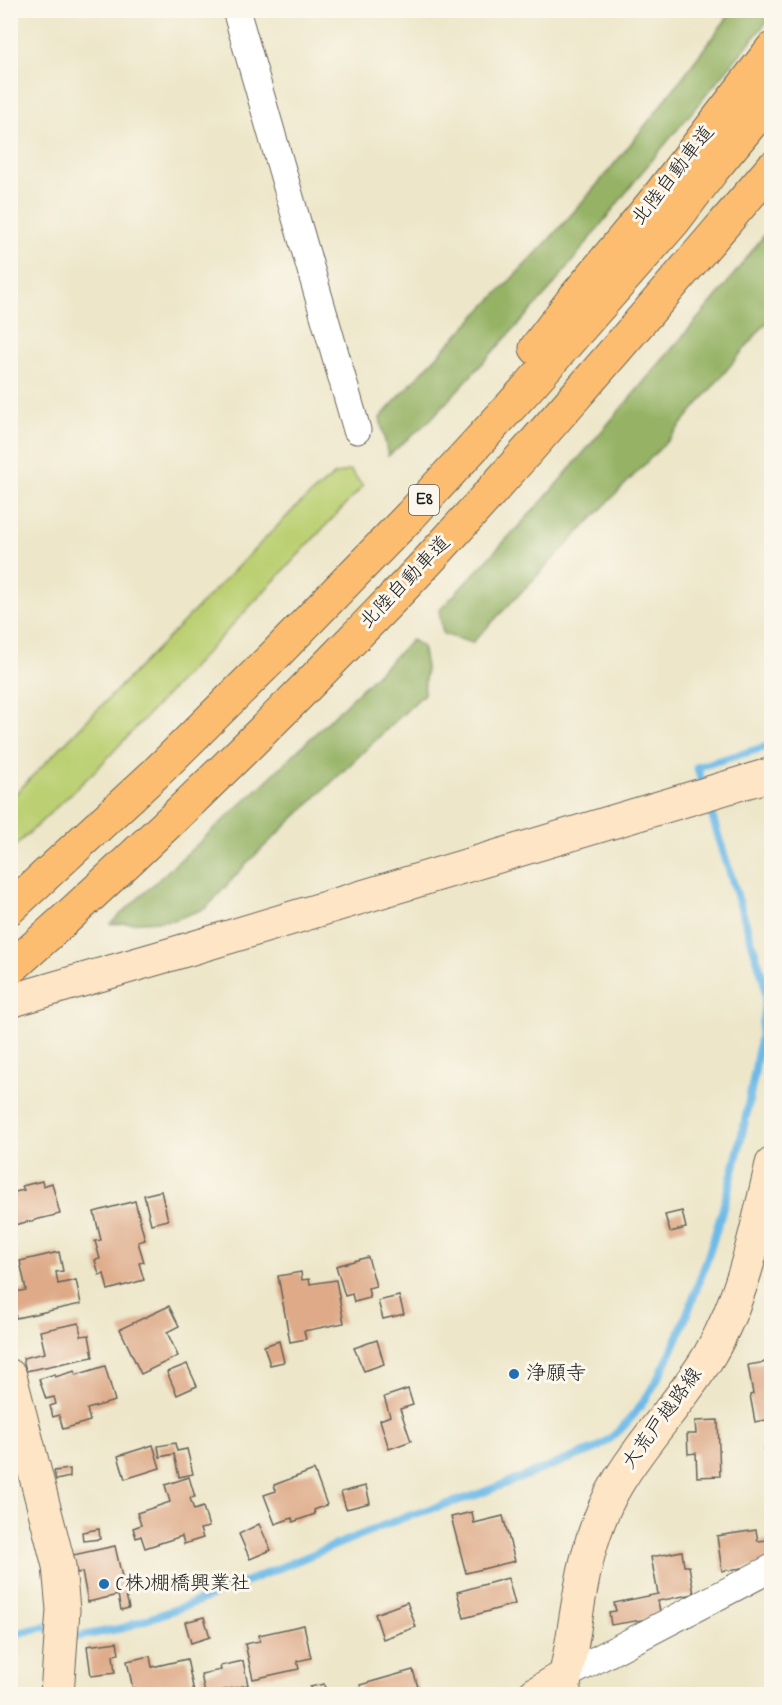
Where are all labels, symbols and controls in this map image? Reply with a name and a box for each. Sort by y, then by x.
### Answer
street label: 北陸自動車道 [626,120,722,232]
road number: E8 [409,485,439,515]
street label: 北陸自動車道 [354,530,458,636]
place label: 浄願寺 [526,1360,586,1389]
street label: 大荒戸越路線 [616,1362,710,1476]
marker: 浄願寺 [507,1367,521,1381]
place label: (株)棚橋興業社 [116,1570,250,1599]
marker: (株)棚橋興業社 [97,1577,111,1591]

